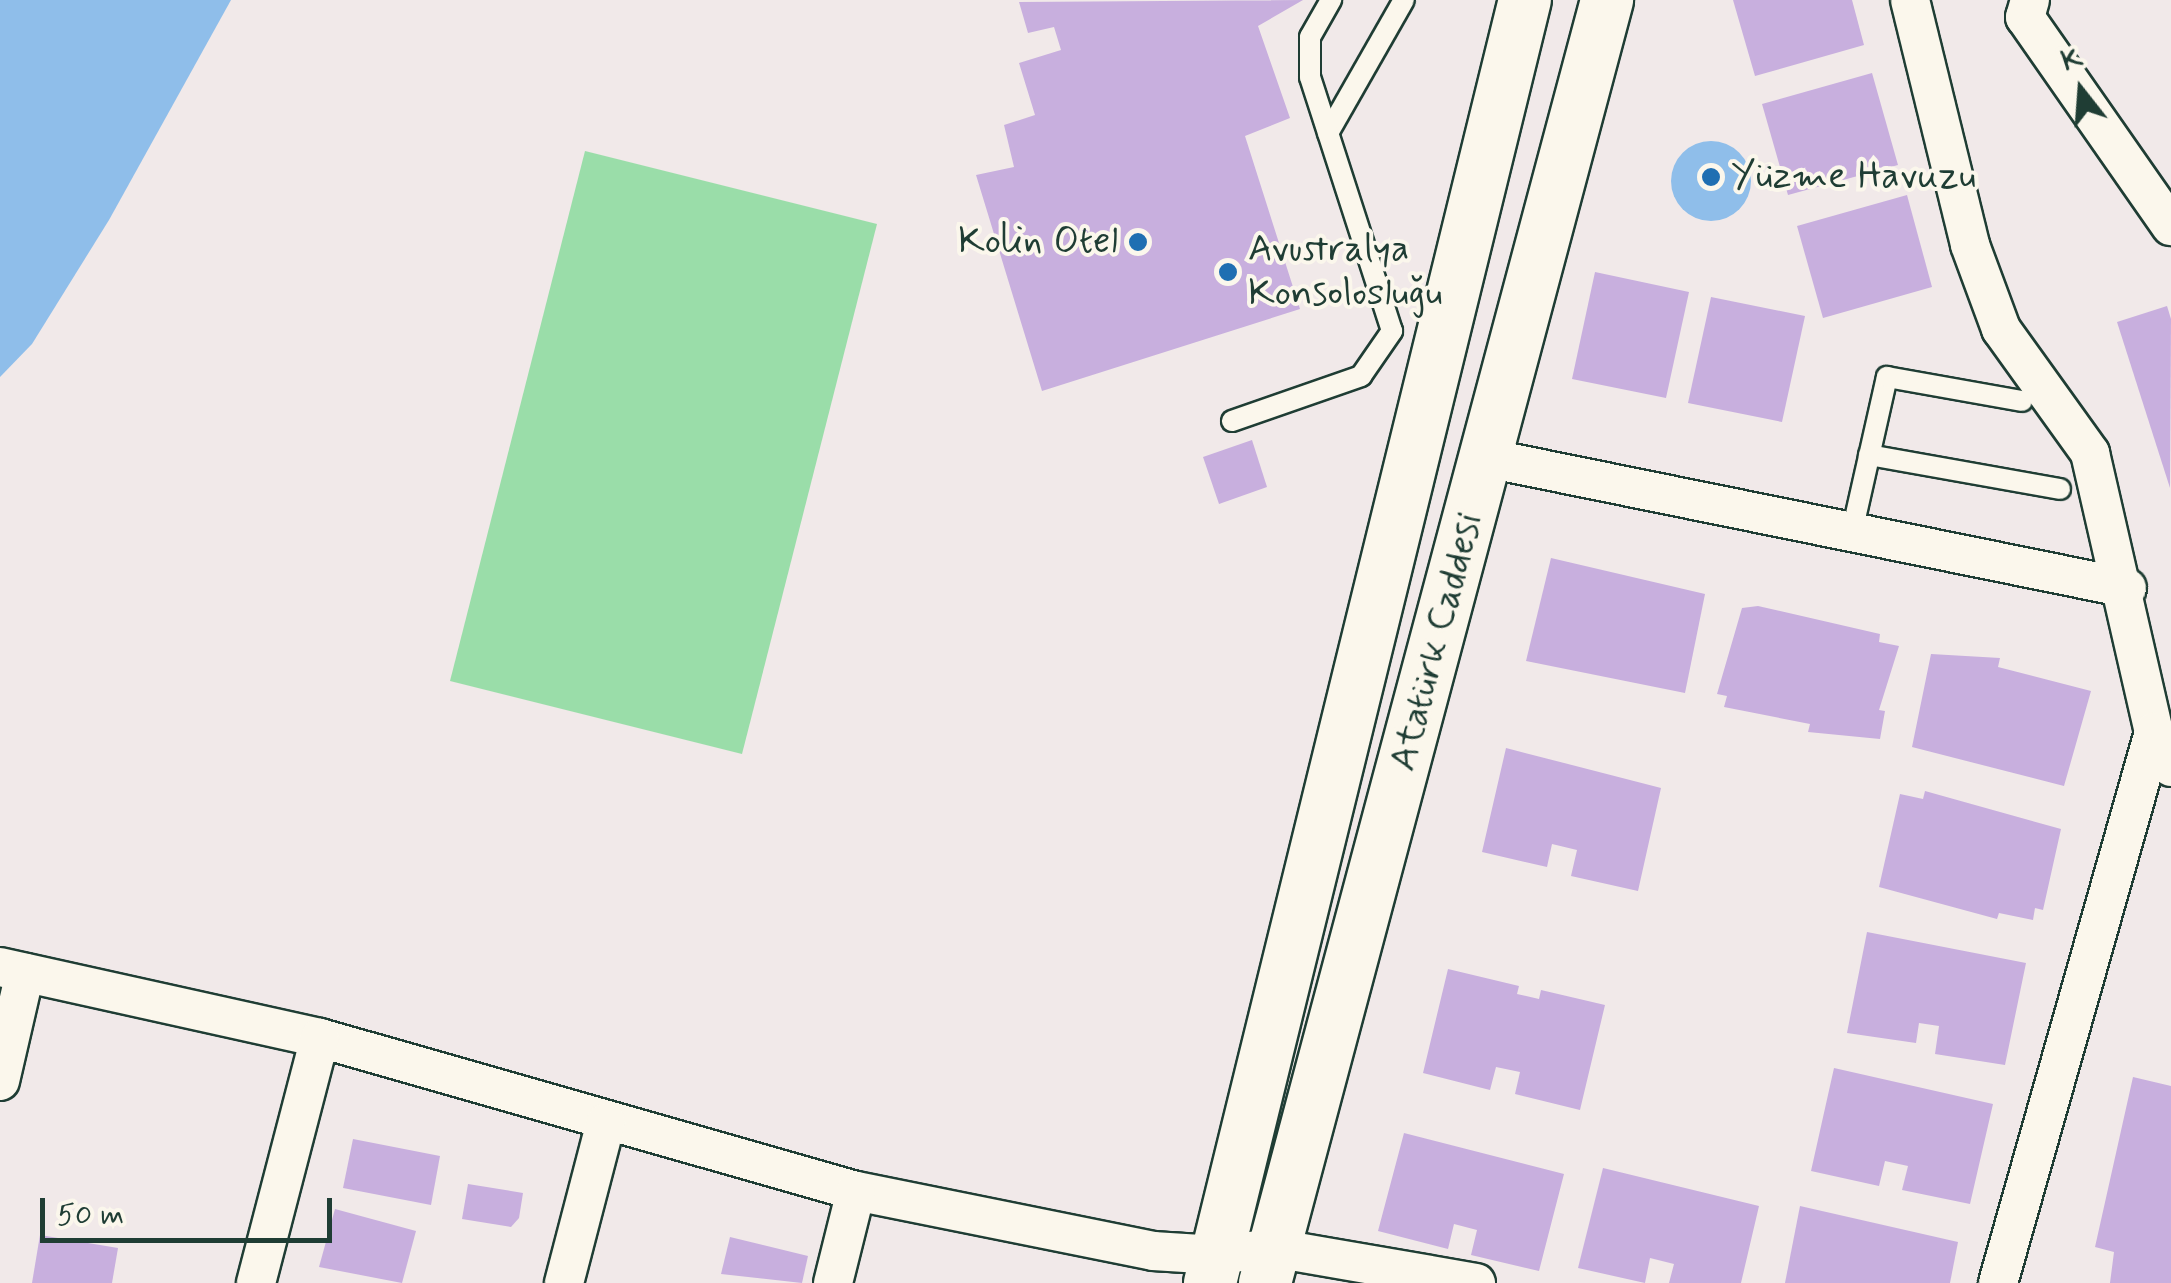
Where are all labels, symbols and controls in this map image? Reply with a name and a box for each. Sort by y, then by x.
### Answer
north arrow [2031,40,2131,140]
text: K [2057,40,2087,81]
place label: Yüzme Havuzu [1731,154,1973,200]
marker: Yüzme Havuzu [1700,166,1722,188]
place label: Kolin Otel [949,219,1118,265]
place label: Avustralya Konsolosluğu [1248,227,1442,316]
marker: Kolin Otel [1127,231,1149,253]
marker: Avustralya Konsolosluğu [1217,261,1239,283]
street label: Atatürk Caddesi [1380,504,1494,780]
scale bar [45,1178,338,1240]
text: 50 m [57,1196,124,1235]

